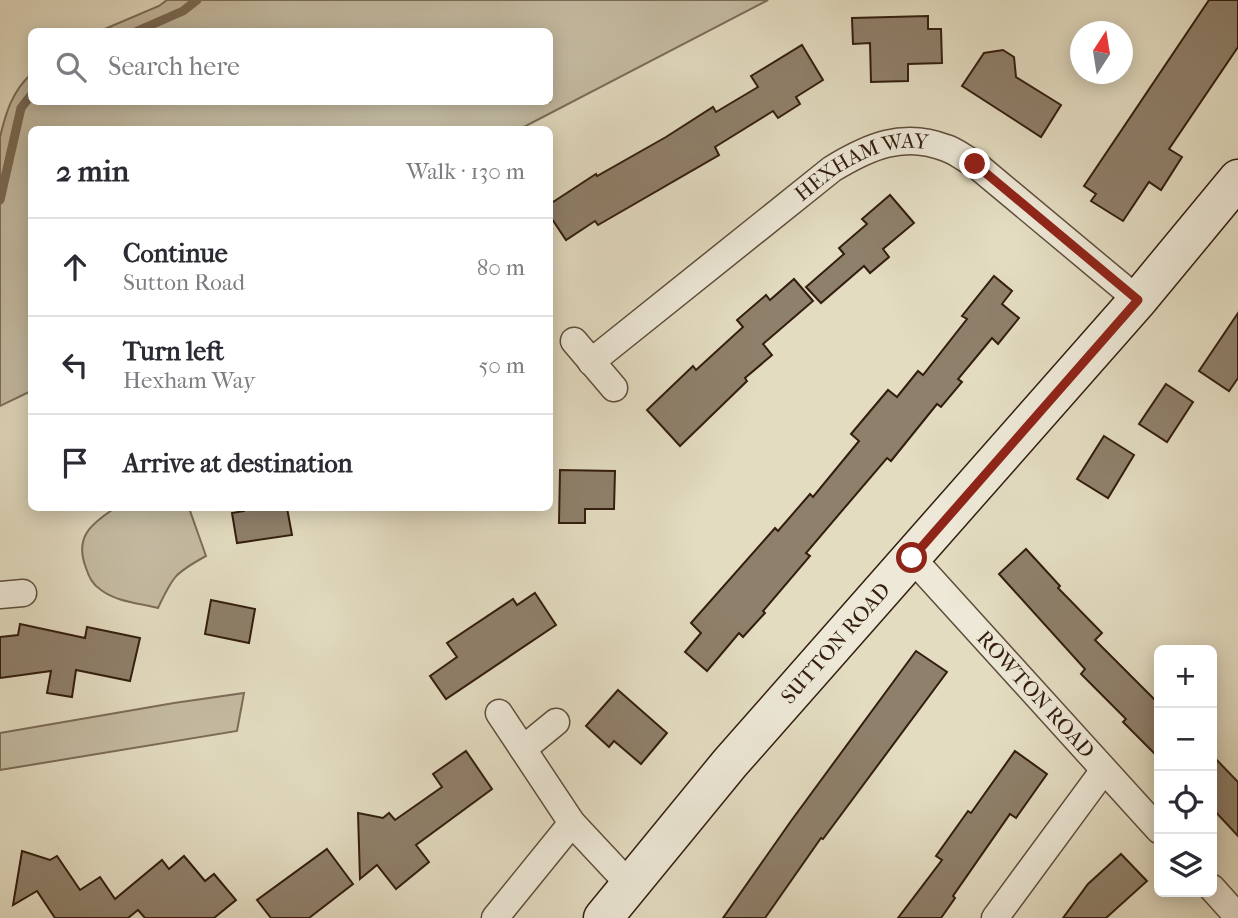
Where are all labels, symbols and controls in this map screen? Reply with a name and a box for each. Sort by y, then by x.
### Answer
north arrow [1070,21,1133,84]
search box [28,28,553,105]
icon: search [52,48,90,86]
text: Search here [108,51,240,82]
street label: HEXHAM WAY [790,129,930,206]
route end [959,148,990,179]
text: 2 min [56,154,129,189]
text: Walk · 130 m [406,158,525,185]
text: Continue [123,238,228,269]
icon: ahead [56,248,94,286]
text: 80 m [477,254,525,281]
text: Sutton Road [123,269,245,296]
text: Turn left [123,336,224,367]
icon: left [56,346,94,384]
text: 50 m [478,352,525,379]
text: Hexham Way [123,367,255,394]
icon: arrive [56,444,94,482]
text: Arrive at destination [123,448,353,479]
route start [896,542,927,573]
street label: SUTTON ROAD [776,578,895,709]
street label: ROWTON ROAD [972,626,1099,763]
map controls [1154,645,1217,897]
button: + [1154,645,1217,708]
button: − [1154,708,1217,771]
button: locate [1154,771,1217,834]
button: layers [1154,834,1217,897]

